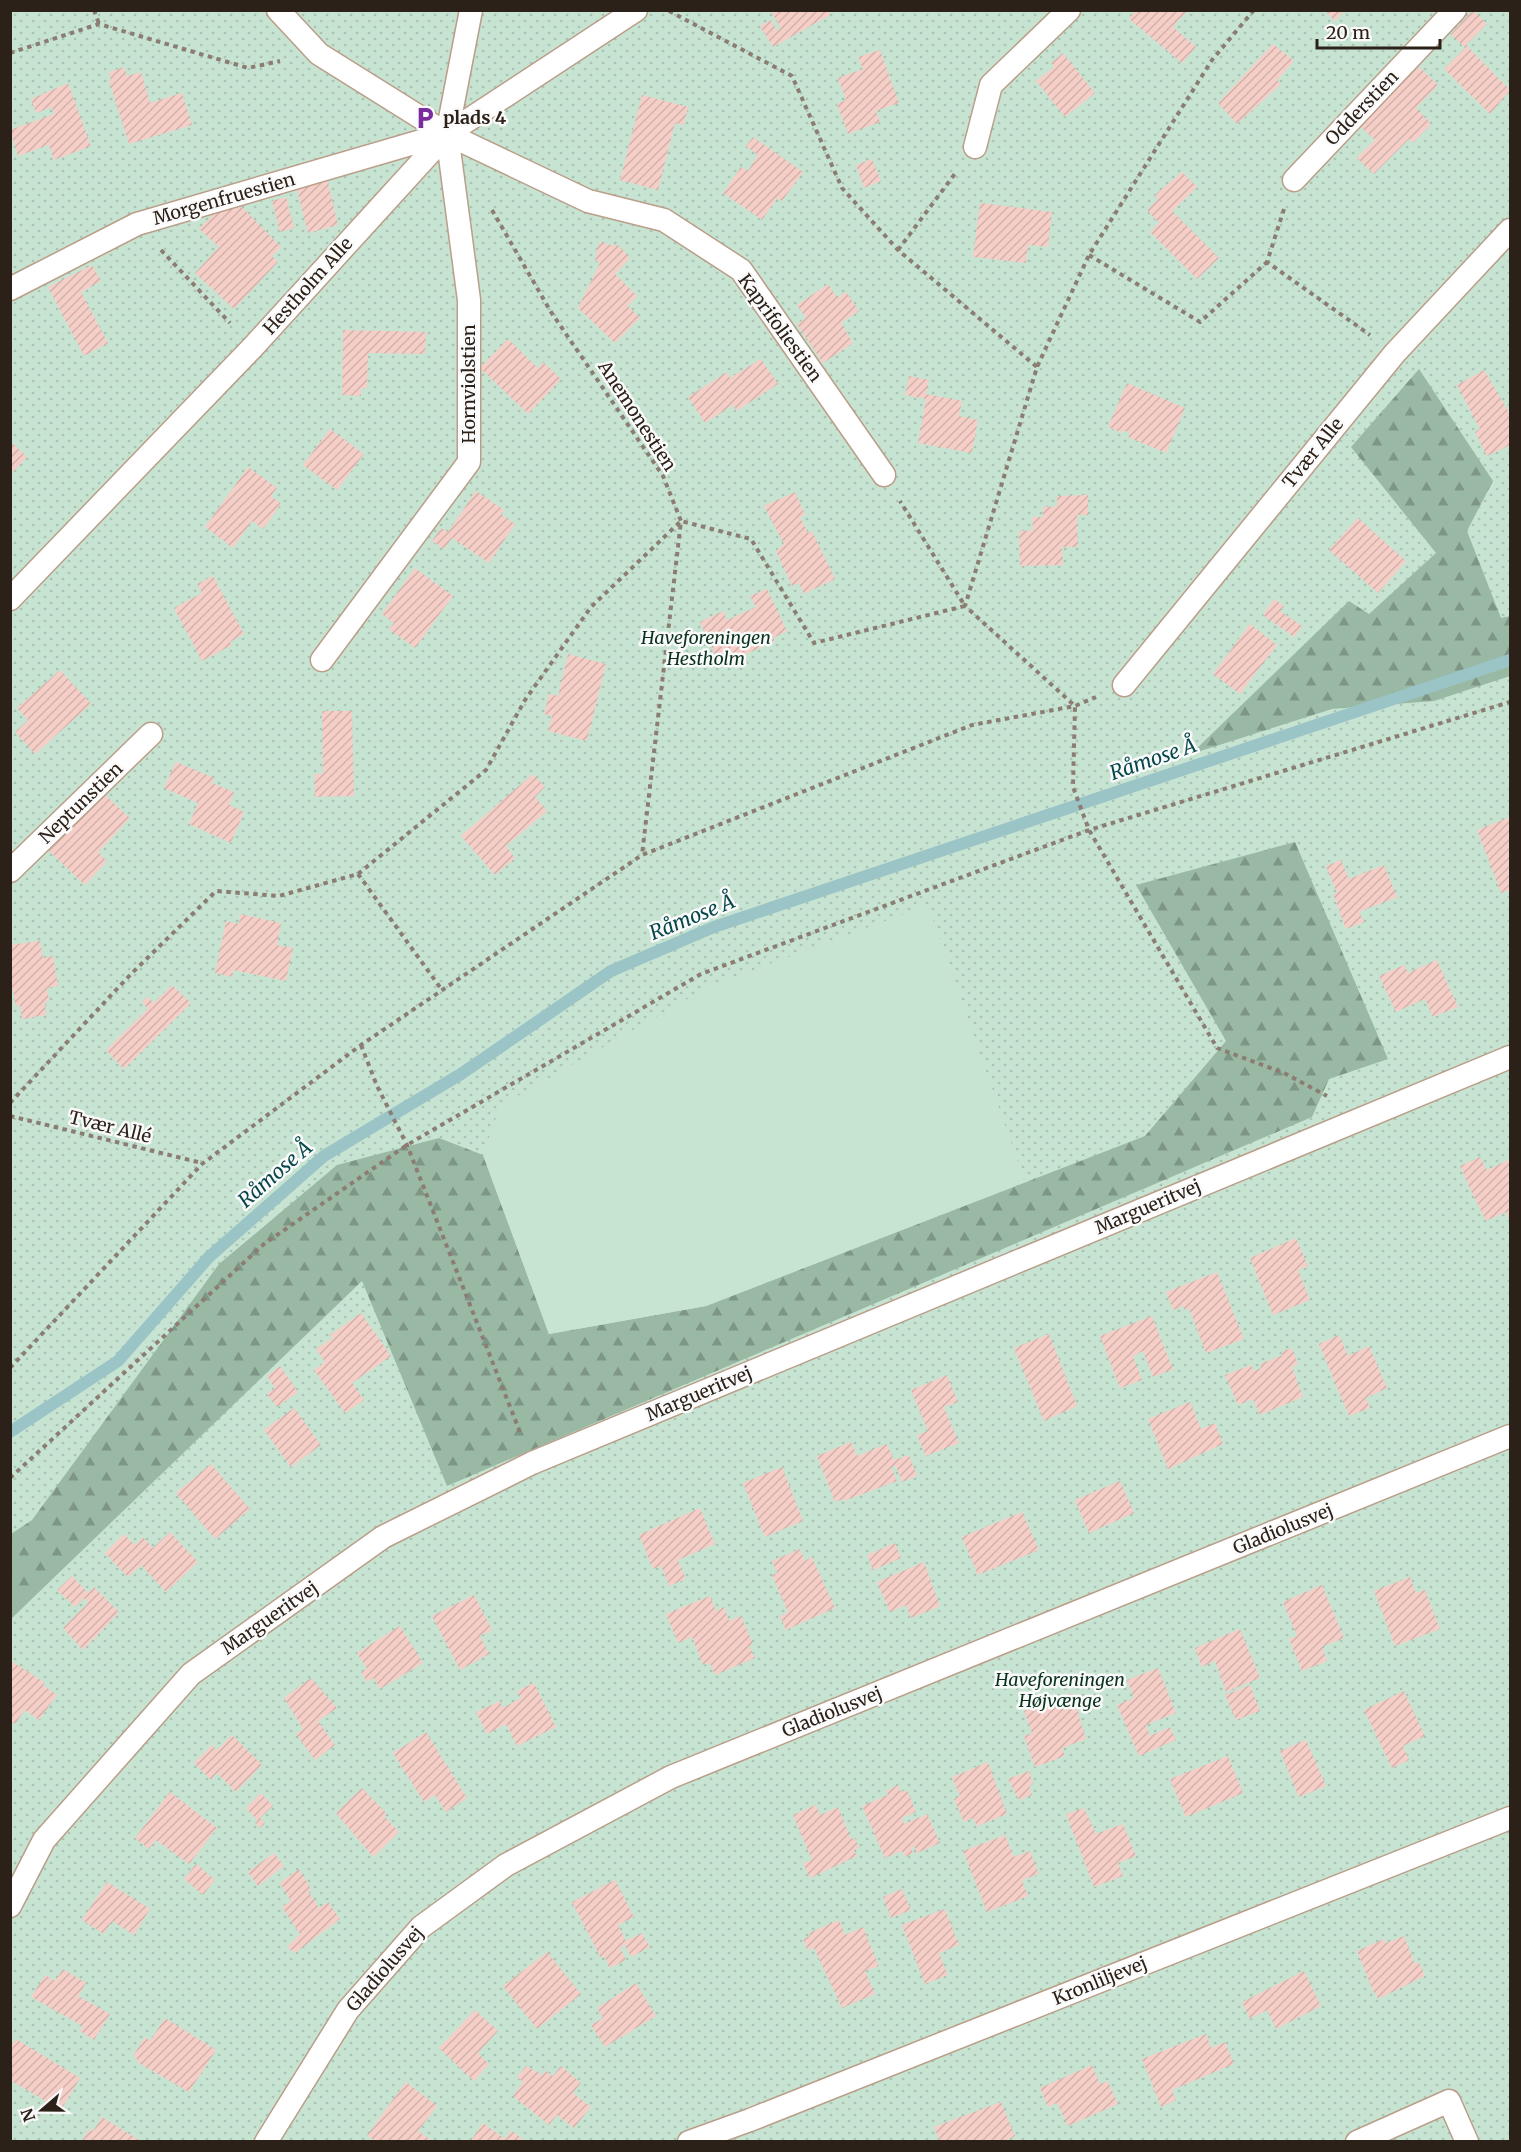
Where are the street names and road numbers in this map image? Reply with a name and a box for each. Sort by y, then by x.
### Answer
street label: Odderstien [1320,65,1403,150]
street label: Morgenfruestien [150,167,298,230]
street label: Hestholm Alle [258,232,357,339]
street label: Kaprifoliestien [733,269,827,386]
street label: Hornviolstien [457,324,480,444]
street label: Anemonestien [593,355,682,475]
street label: Tvær Alle [1277,413,1348,493]
street label: Neptunstien [34,757,127,848]
street label: Tvær Allé [67,1105,154,1148]
street label: Margueritvej [1091,1174,1204,1239]
street label: Margueritvej [642,1361,755,1426]
street label: Gladiolusvej [1229,1498,1336,1559]
street label: Margueritvej [217,1576,323,1659]
street label: Gladiolusvej [778,1681,885,1742]
street label: Gladiolusvej [341,1921,428,2016]
street label: Kronliljevej [1049,1951,1150,2010]

